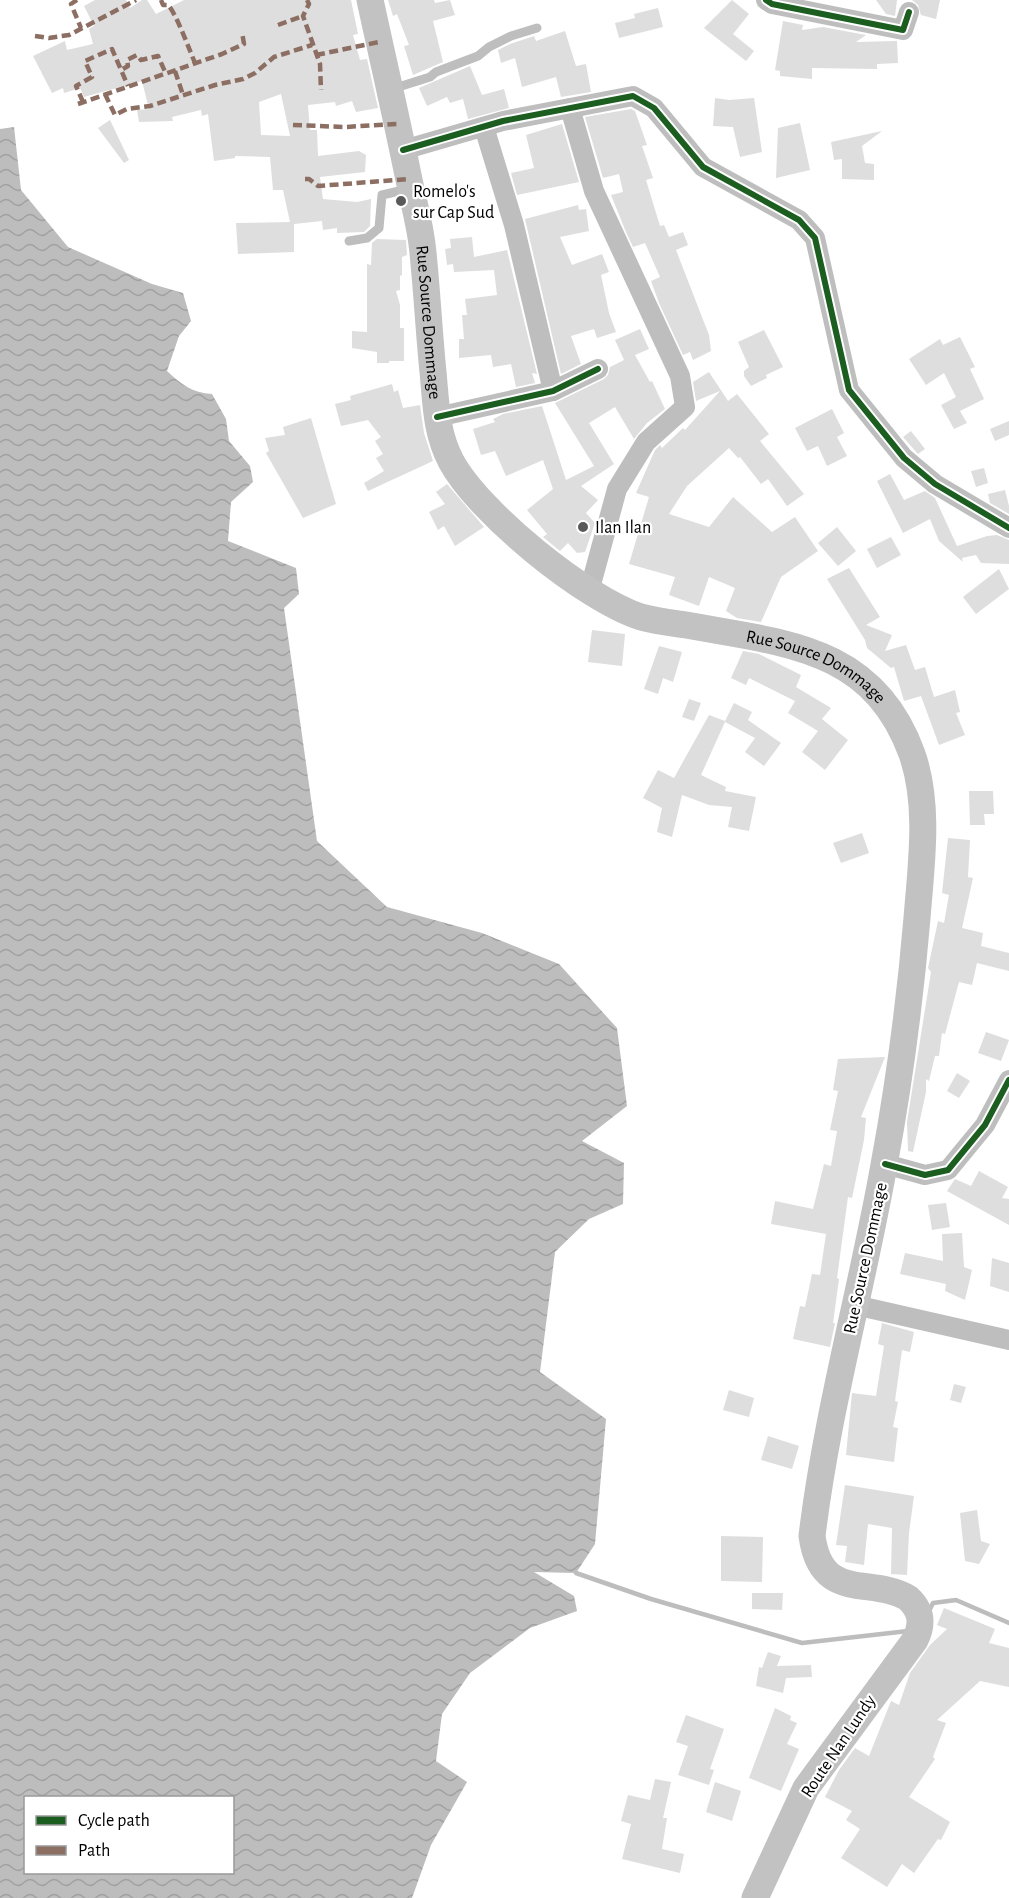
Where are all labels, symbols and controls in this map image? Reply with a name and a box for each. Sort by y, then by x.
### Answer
place label: Romelo's sur Cap Sud [413,183,494,222]
marker: Romelo's sur Cap Sud [394,194,408,208]
street label: Rue Source Dommage [412,244,443,400]
place label: Ilan Ilan [595,519,651,537]
marker: Ilan Ilan [576,520,590,534]
street label: Rue Source Dommage [745,628,889,707]
street label: Rue Source Dommage [841,1181,891,1336]
street label: Route Nan Lundy [798,1692,880,1801]
legend [24,1796,234,1874]
text: Cycle path [78,1812,150,1830]
text: Path [78,1842,110,1860]

